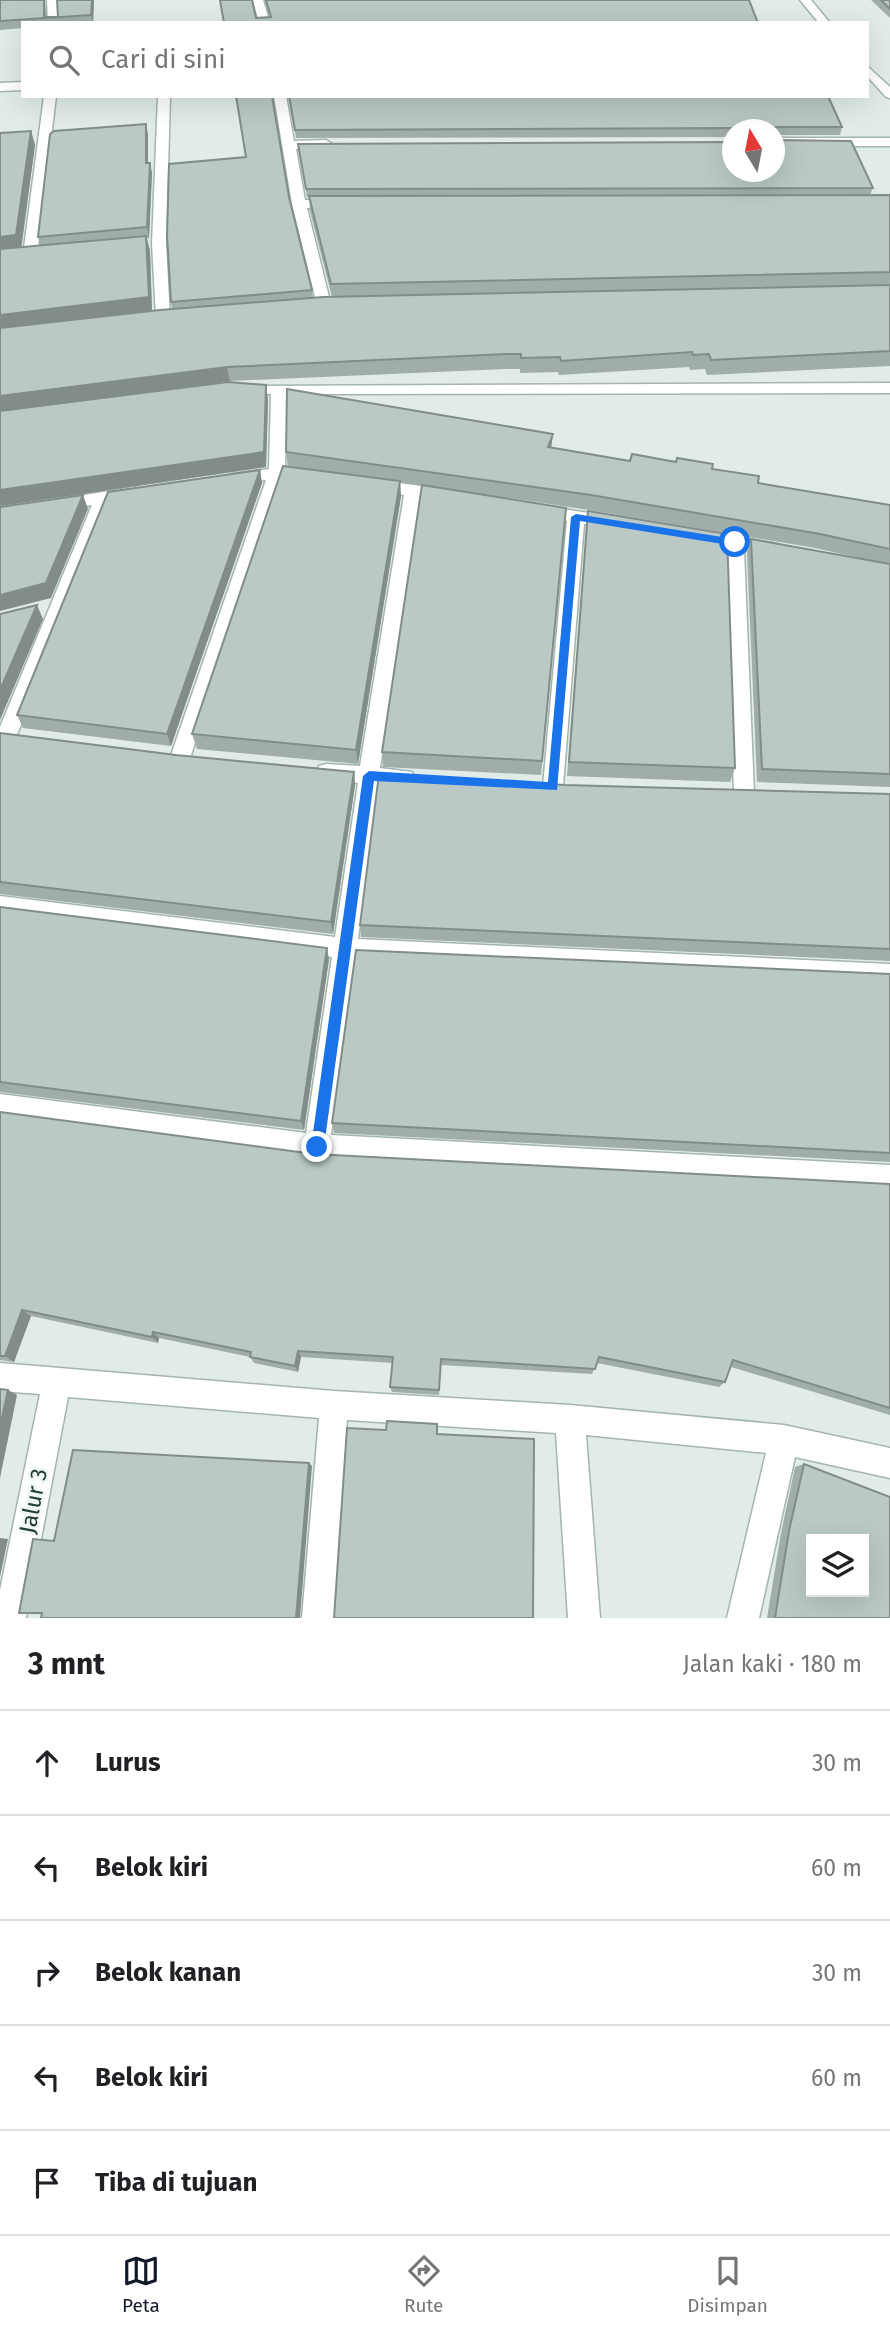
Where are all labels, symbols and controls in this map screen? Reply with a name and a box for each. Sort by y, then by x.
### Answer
search box [21,21,869,98]
icon: search [45,41,83,79]
text: Cari di sini [101,44,226,75]
north arrow [722,119,785,182]
route start [719,526,750,557]
route end [301,1131,332,1162]
street label: Jalur 3 [13,1466,53,1536]
map controls [806,1534,869,1597]
button: layers [806,1534,869,1597]
text: 3 mnt [28,1646,105,1682]
text: Jalan kaki · 180 m [683,1650,862,1678]
icon: ahead [28,1744,66,1782]
text: Lurus [95,1747,161,1778]
text: 30 m [812,1749,862,1777]
icon: left [28,1849,66,1887]
text: Belok kiri [95,1852,208,1883]
text: 60 m [811,1854,862,1882]
icon: right [28,1954,66,1992]
text: Belok kanan [95,1957,241,1988]
text: 30 m [812,1959,862,1987]
icon: left [28,2059,66,2097]
text: Belok kiri [95,2062,208,2093]
text: 60 m [811,2064,862,2092]
icon: arrive [28,2164,66,2202]
text: Tiba di tujuan [95,2167,257,2198]
tab: Peta [122,2252,160,2317]
tab: Rute [404,2252,443,2317]
tab: Disimpan [687,2252,768,2317]

